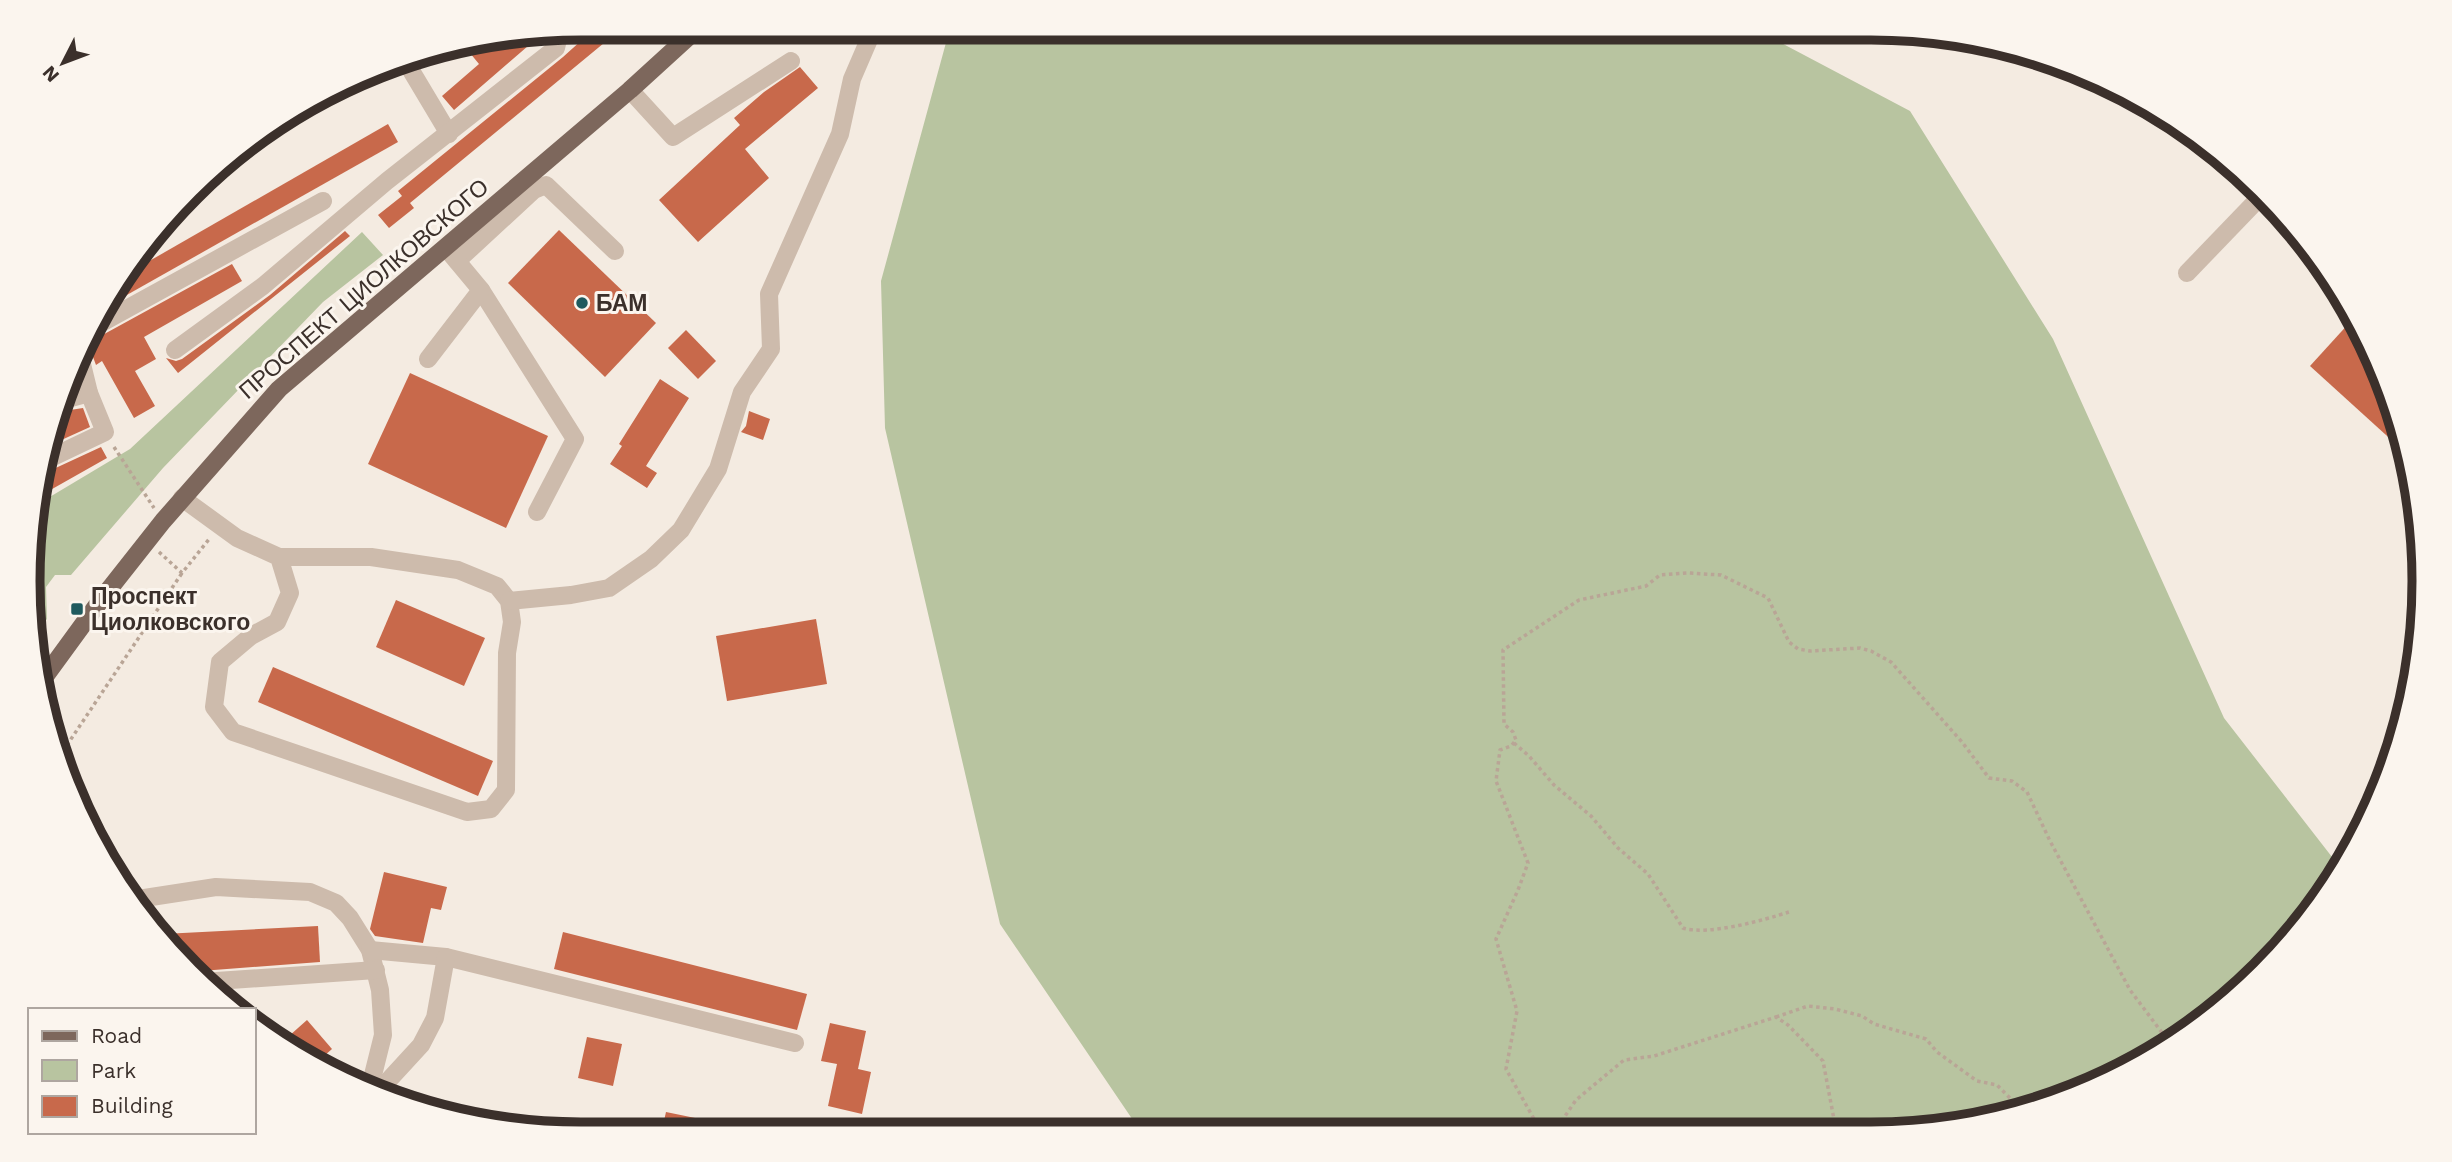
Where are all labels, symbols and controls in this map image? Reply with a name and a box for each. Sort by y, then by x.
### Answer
north arrow [28,28,98,98]
text: N [37,61,64,87]
street label: ПРОСПЕКТ ЦИОЛКОВСКОГО [234,173,494,405]
place label: БАМ [596,290,647,317]
marker: БАМ [574,295,590,311]
place label: Проспект Циолковского [91,583,250,636]
marker: Проспект Циолковского [69,601,85,617]
legend [28,1008,256,1134]
text: Road [91,1023,142,1048]
text: Park [91,1058,136,1083]
text: Building [91,1093,173,1118]

